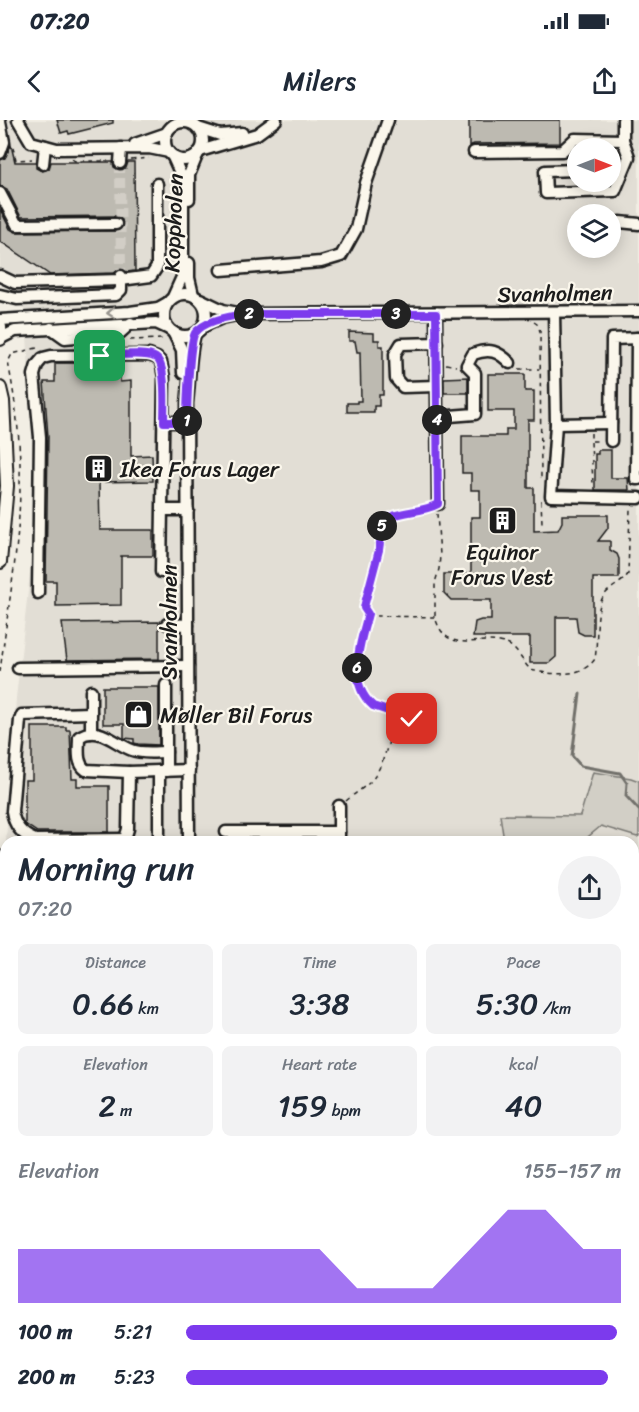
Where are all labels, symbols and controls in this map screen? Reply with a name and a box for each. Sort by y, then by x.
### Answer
text: 07:20 [30,2,90,41]
text: Milers [283,57,356,105]
icon: back [18,65,51,98]
icon: share [588,65,621,98]
north arrow [567,138,621,192]
map controls [567,138,621,258]
street label: Koppholen [152,173,195,273]
button: layers [567,204,621,258]
street label: Svanholmen [497,273,613,314]
pin: 2 [234,299,264,329]
text: 2 [244,299,254,328]
pin: 3 [381,299,411,329]
text: 3 [392,299,400,328]
one-way arrow [106,307,115,320]
pin [74,330,125,381]
icon: arrive [83,339,116,372]
pin: 4 [422,405,452,435]
text: 4 [432,405,442,434]
pin: 1 [172,406,202,436]
text: 1 [184,406,190,435]
place label: Ikea Forus Lager [119,450,281,489]
building icon: Ikea Forus Lager [83,453,115,485]
building icon: Equinor Forus Vest [486,504,518,536]
pin: 5 [367,511,397,541]
text: 5 [377,511,387,540]
place label: Equinor Forus Vest [451,533,553,597]
street label: Svanholmen [150,564,189,680]
pin: 6 [342,653,372,683]
text: 6 [352,653,362,682]
pin [386,693,437,744]
place label: Møller Bil Forus [160,696,312,735]
shop icon: Møller Bil Forus [123,699,155,731]
icon: check [395,702,428,735]
text: Morning run [18,840,194,898]
button: share [558,856,621,919]
text: 07:20 [18,892,72,927]
text: Distance [85,948,146,977]
text: Time [303,948,336,977]
text: Pace [507,948,540,977]
text: 0.66 [72,977,134,1031]
text: 3:38 [289,977,350,1031]
text: 5:30 [476,977,538,1031]
text: km [134,994,159,1023]
text: /km [538,994,571,1023]
text: Elevation [83,1050,148,1079]
text: Heart rate [282,1050,357,1079]
text: kcal [509,1050,538,1079]
text: 2 [99,1079,116,1133]
text: 159 [278,1079,327,1133]
text: 40 [505,1079,542,1133]
text: m [116,1096,132,1125]
text: bpm [327,1096,361,1125]
text: Elevation [18,1154,99,1189]
text: 155–157 m [524,1154,621,1189]
text: 100 m [18,1315,72,1350]
text: 5:21 [114,1315,152,1350]
text: 200 m [18,1360,75,1395]
text: 5:23 [114,1360,155,1395]

